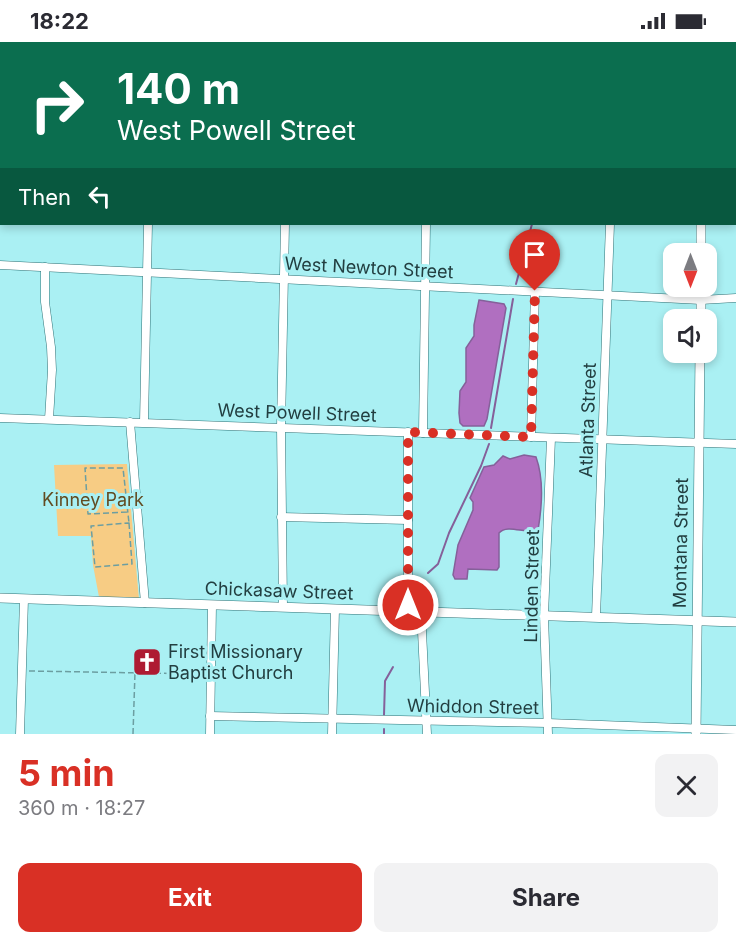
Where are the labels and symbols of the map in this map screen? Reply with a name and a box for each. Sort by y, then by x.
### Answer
pin [509,229,560,291]
north arrow [663,243,717,297]
street label: West Newton Street [284,253,454,282]
street label: Atlanta Street [575,362,600,478]
street label: West Powell Street [217,399,377,426]
street label: Montana Street [669,478,692,608]
park label: Kinney Park [42,489,144,510]
street label: Linden Street [520,529,543,643]
position arrow [376,573,440,637]
street label: Chickasaw Street [204,577,354,604]
place label: First Missionary Baptist Church [168,641,303,683]
church icon: First Missionary Baptist Church [131,646,163,678]
street label: Whiddon Street [407,695,539,718]

